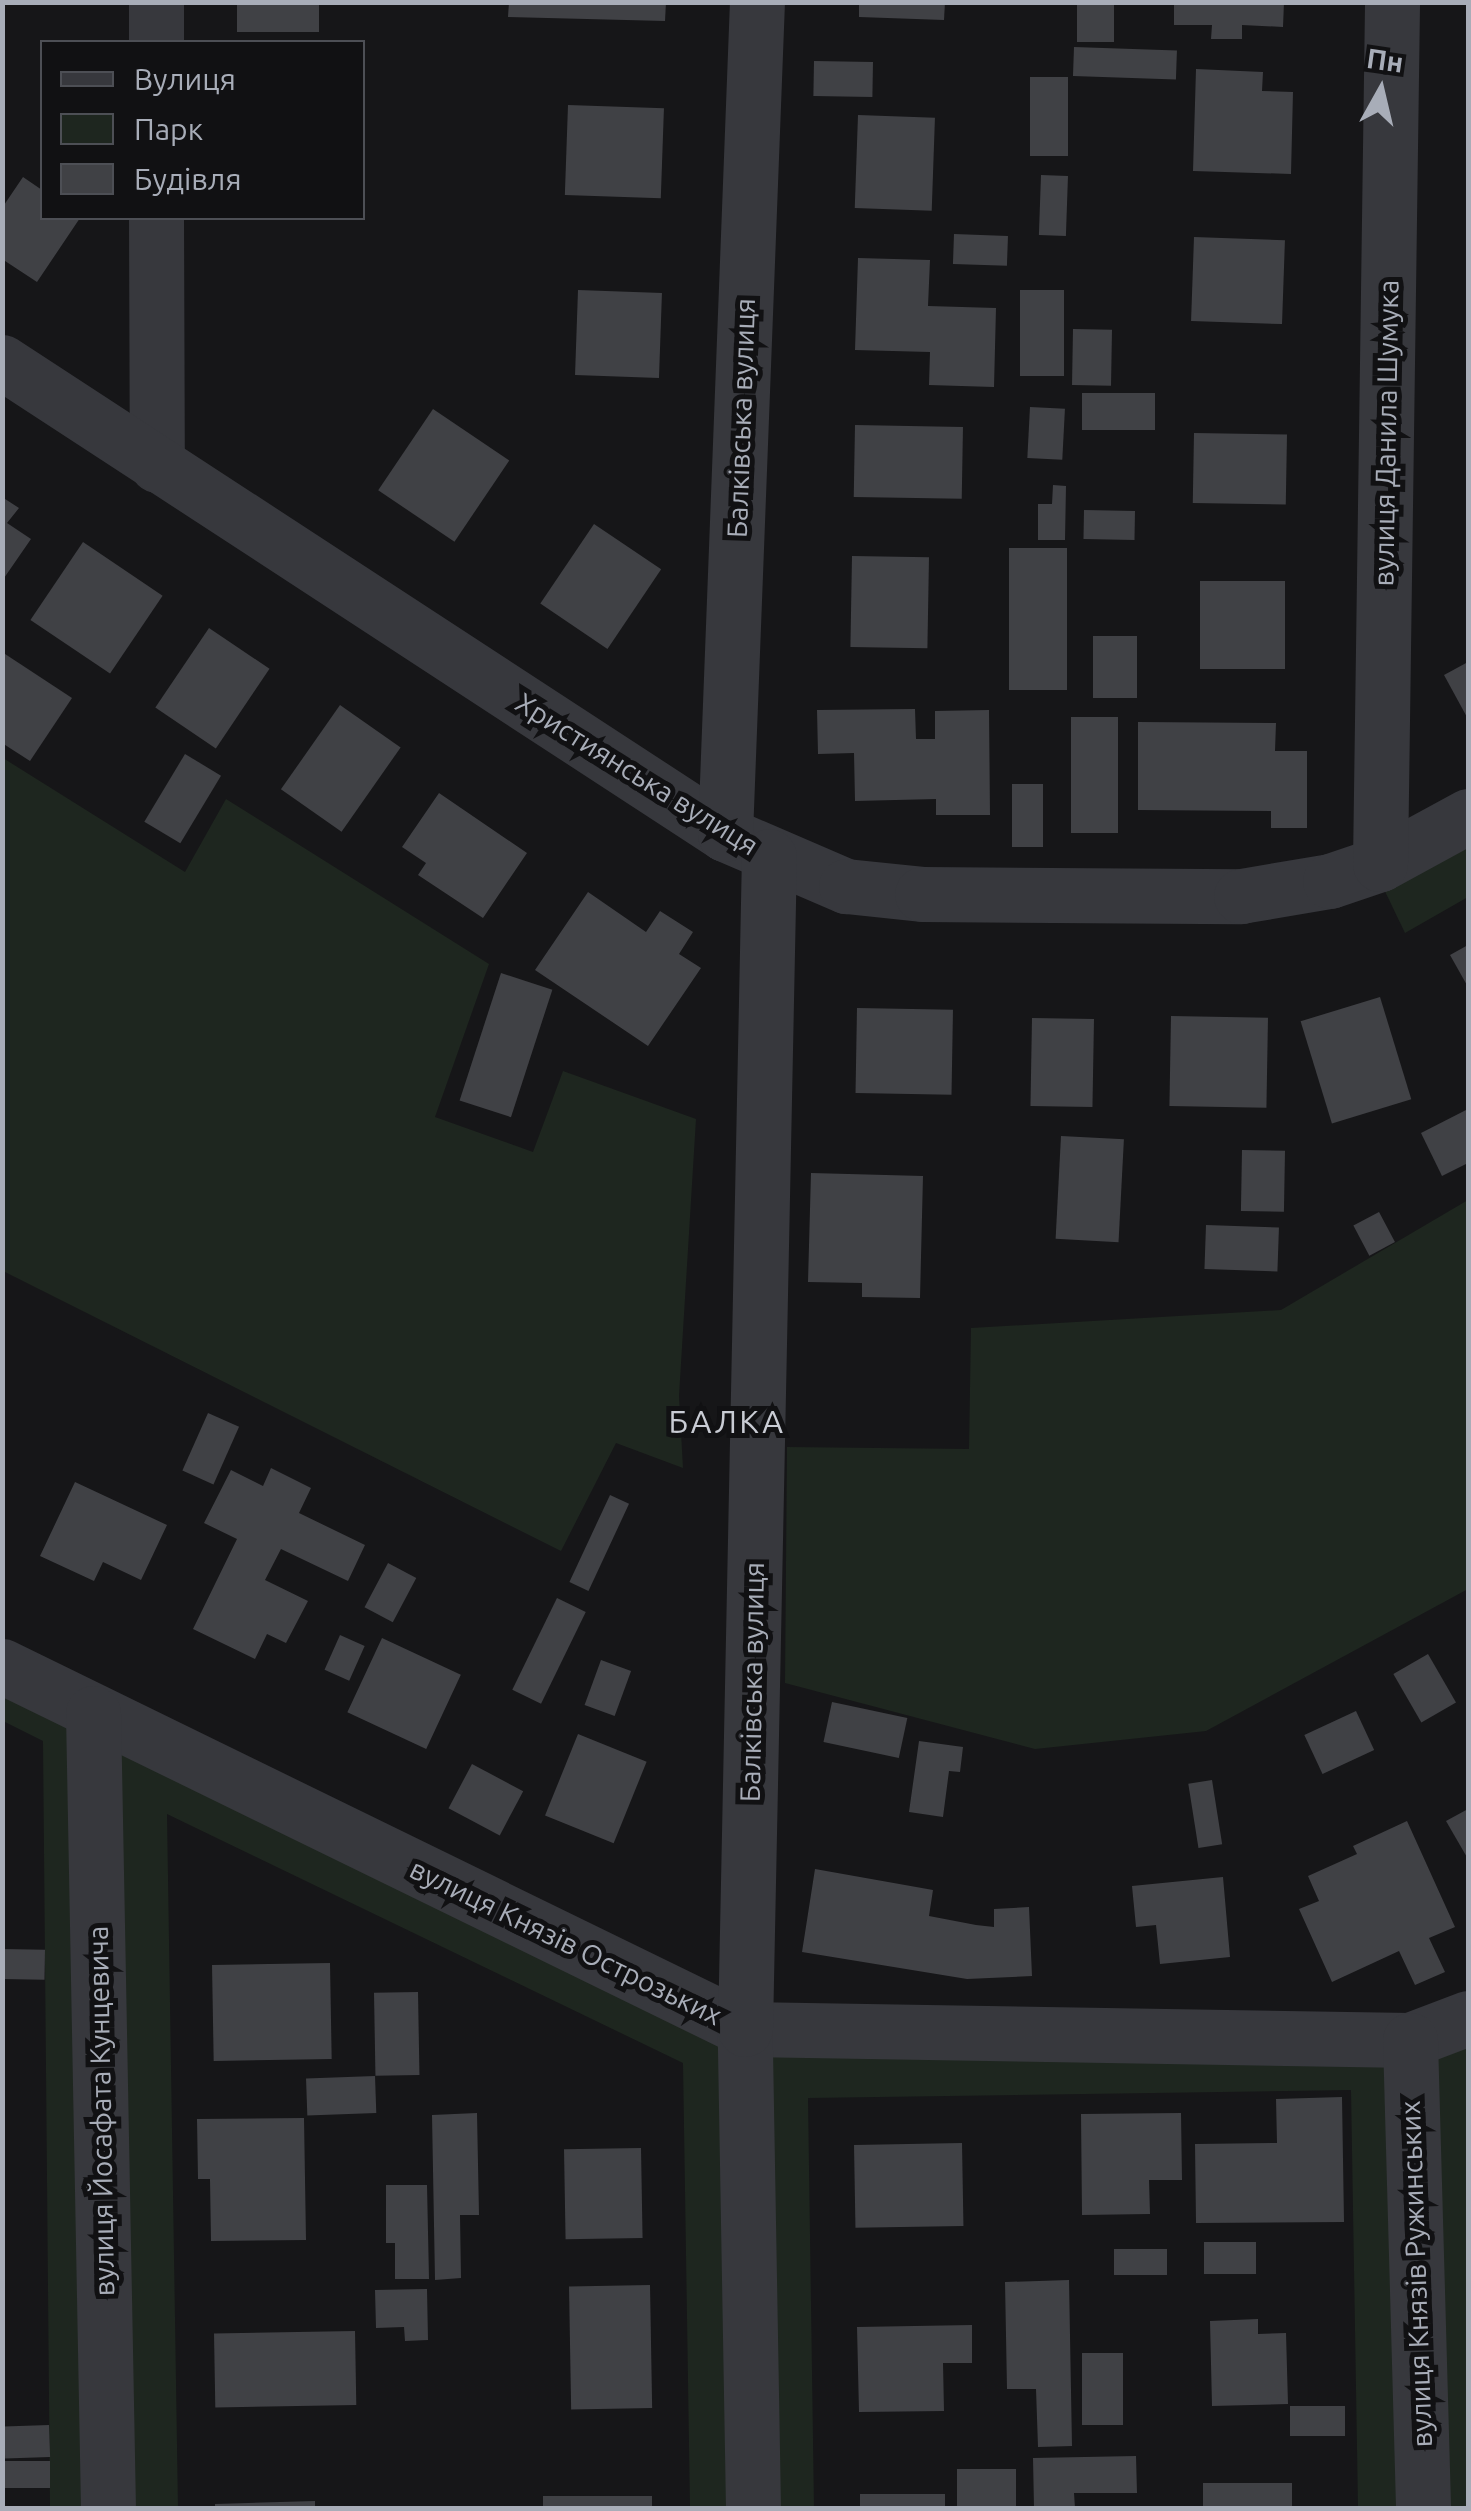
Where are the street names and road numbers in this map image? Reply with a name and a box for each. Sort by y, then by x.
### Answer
street label: вулиця Данила Шумука [1367,279,1405,587]
street label: Балківська вулиця [720,297,762,539]
street label: Християнська вулиця [510,686,764,862]
street label: Балківська вулиця [733,1562,771,1802]
street label: вулиця Князів Острозьких [405,1852,727,2032]
street label: вулиця Йосафата Кунцевича [81,1925,121,2297]
street label: вулиця Князів Ружинських [1393,2100,1439,2448]

